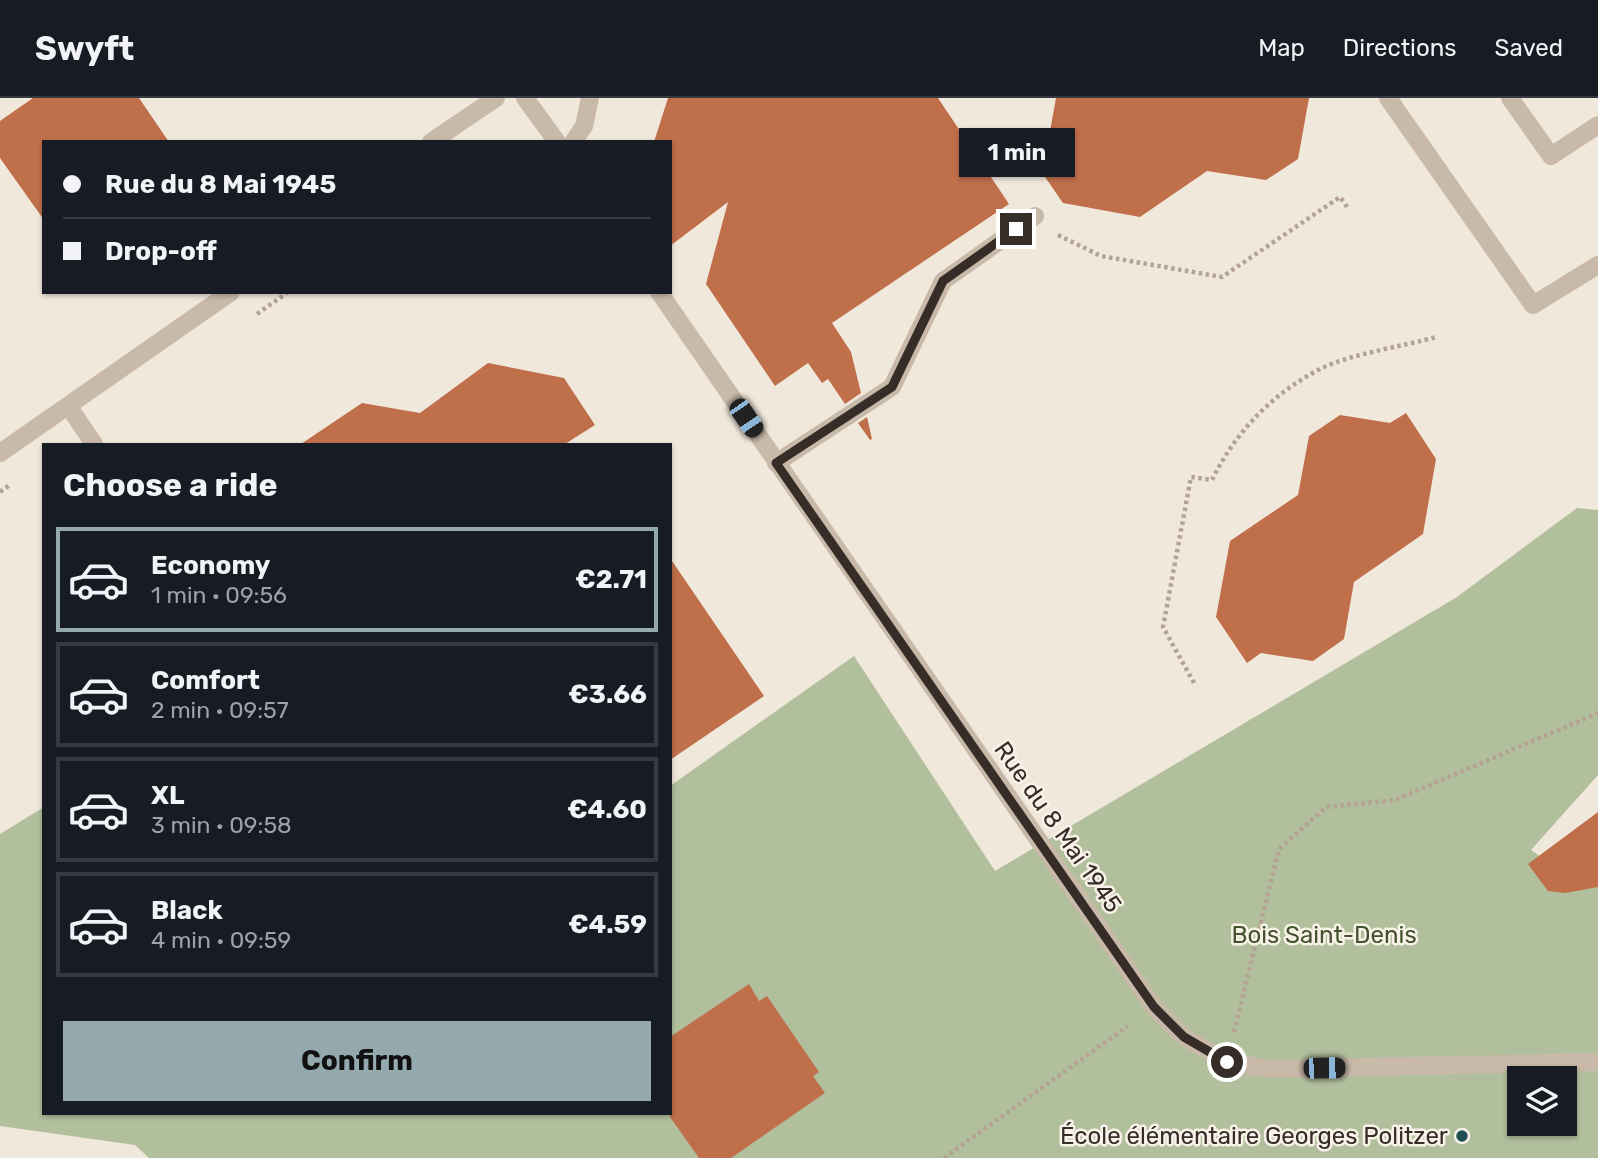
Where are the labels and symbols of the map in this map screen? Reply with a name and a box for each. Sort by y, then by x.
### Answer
callout: 1 min [958,128,1074,176]
route end [1000,213,1032,245]
car [726,395,767,441]
street label: Rue du 8 Mai 1945 [988,736,1128,918]
park label: Bois Saint-Denis [1231,921,1417,949]
route start [1211,1046,1243,1078]
car [1303,1057,1346,1079]
place label: École élémentaire Georges Politzer [1060,1122,1448,1150]
marker: École élémentaire Georges Politzer [1454,1128,1470,1144]

